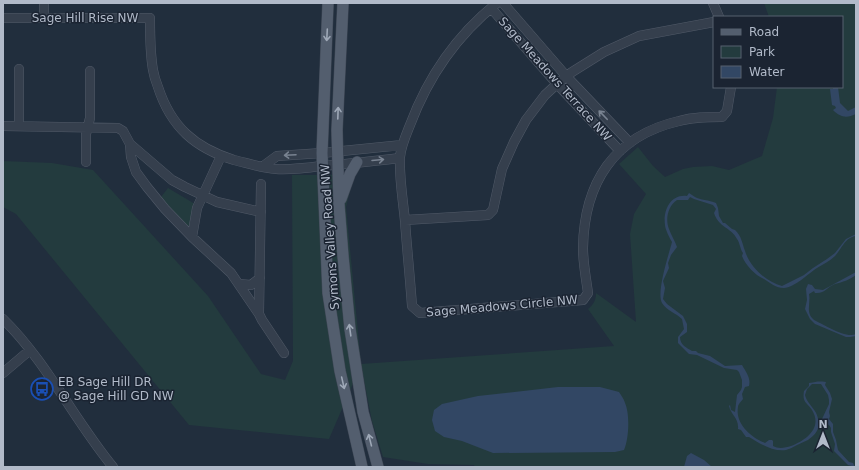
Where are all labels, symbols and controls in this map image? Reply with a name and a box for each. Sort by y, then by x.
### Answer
street label: Sage Hill Rise NW [32,11,138,25]
street label: Sage Meadows Terrace NW [496,14,614,144]
legend [713,16,843,88]
text: Road [749,25,779,39]
one-way arrow [323,28,330,41]
text: Park [749,45,775,59]
text: Water [749,65,785,79]
one-way arrow [334,107,342,120]
one-way arrow [599,110,608,120]
one-way arrow [284,152,297,159]
one-way arrow [372,157,385,164]
street label: Symons Valley Road NW [318,164,342,310]
street label: Sage Meadows Circle NW [426,292,578,320]
one-way arrow [346,323,354,336]
place label: EB Sage Hill DR @ Sage Hill GD NW [58,375,174,403]
bus stop icon: EB Sage Hill DR @ Sage Hill GD NW [29,376,55,402]
one-way arrow [339,376,347,389]
north arrow [803,414,843,454]
text: N [818,418,828,431]
one-way arrow [365,434,373,447]

